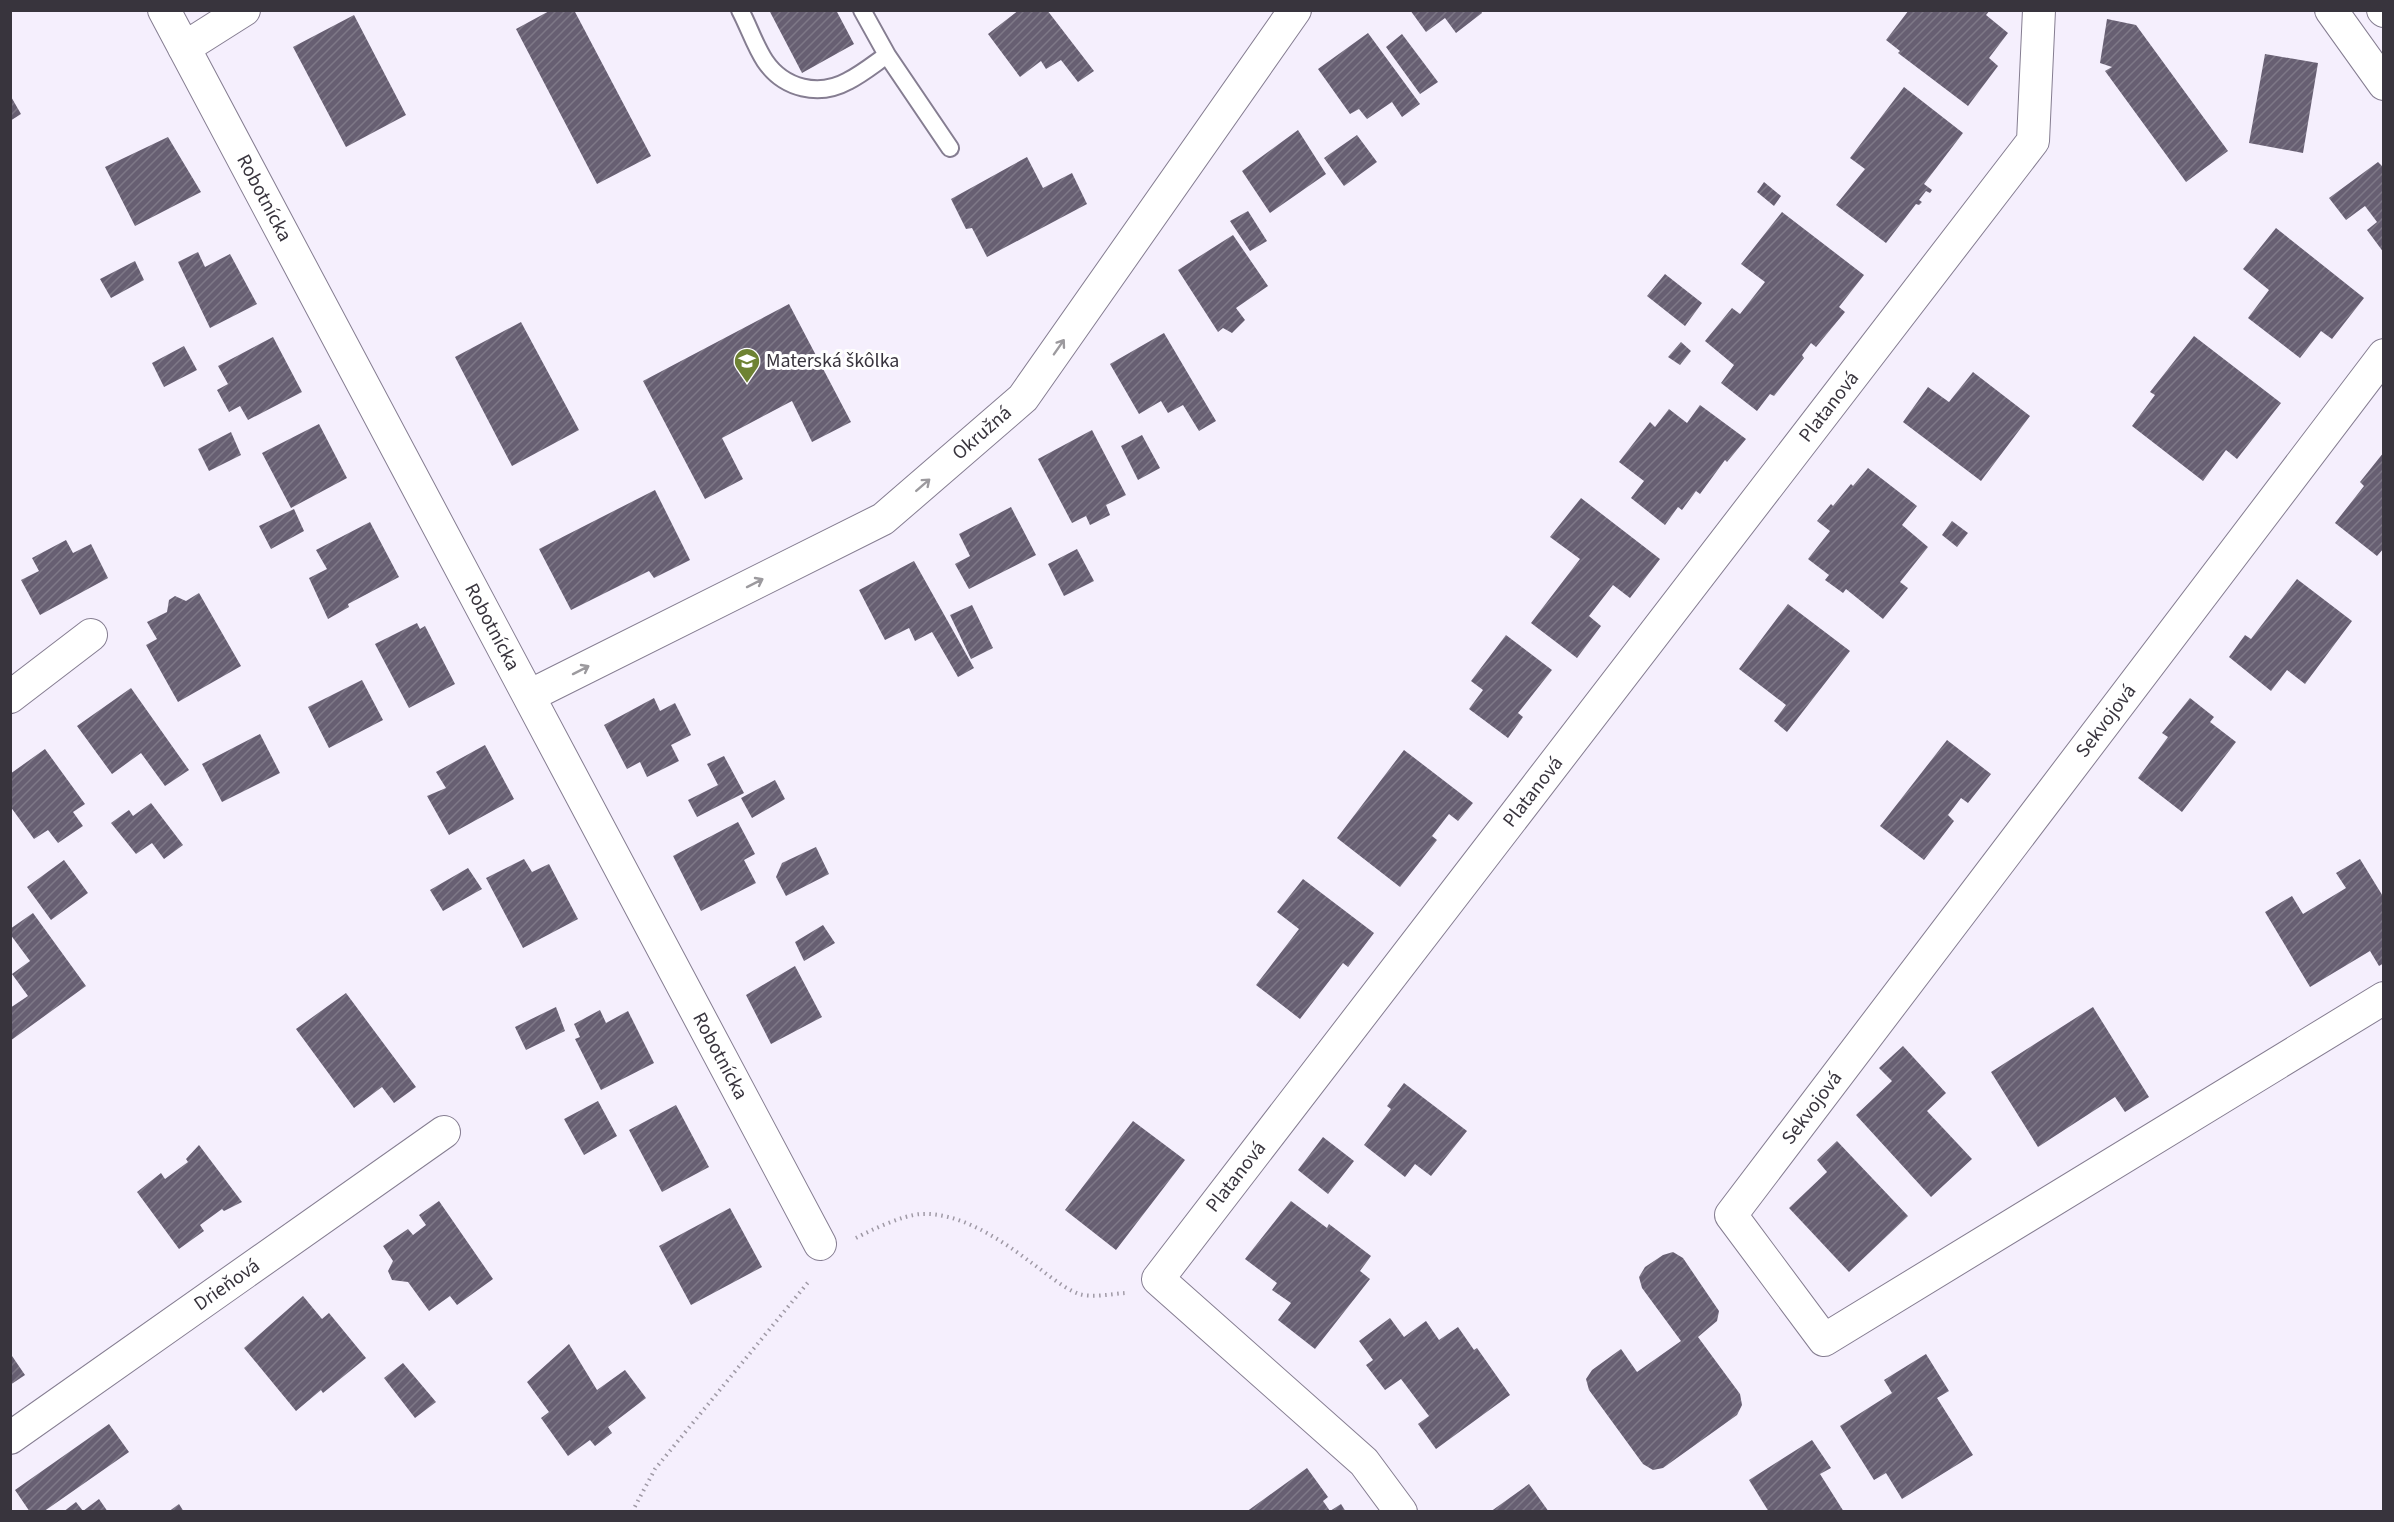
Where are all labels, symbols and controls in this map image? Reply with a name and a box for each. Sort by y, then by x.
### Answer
street label: Robotnícka [229,149,299,247]
one-way arrow [1053,340,1065,356]
school or university icon: Materská škôlka [732,346,762,384]
place label: Materská škôlka [766,347,899,375]
street label: Platanová [1792,366,1866,448]
street label: Okružná [946,399,1018,467]
one-way arrow [915,478,930,492]
one-way arrow [746,577,764,588]
street label: Robotnícka [457,578,527,676]
one-way arrow [572,664,590,676]
street label: Sekvojová [2069,678,2143,764]
street label: Platanová [1496,751,1570,833]
street label: Robotnícka [685,1007,755,1105]
street label: Sekvojová [1775,1065,1849,1151]
street label: Platanová [1199,1136,1273,1218]
street label: Drieňová [188,1252,266,1318]

